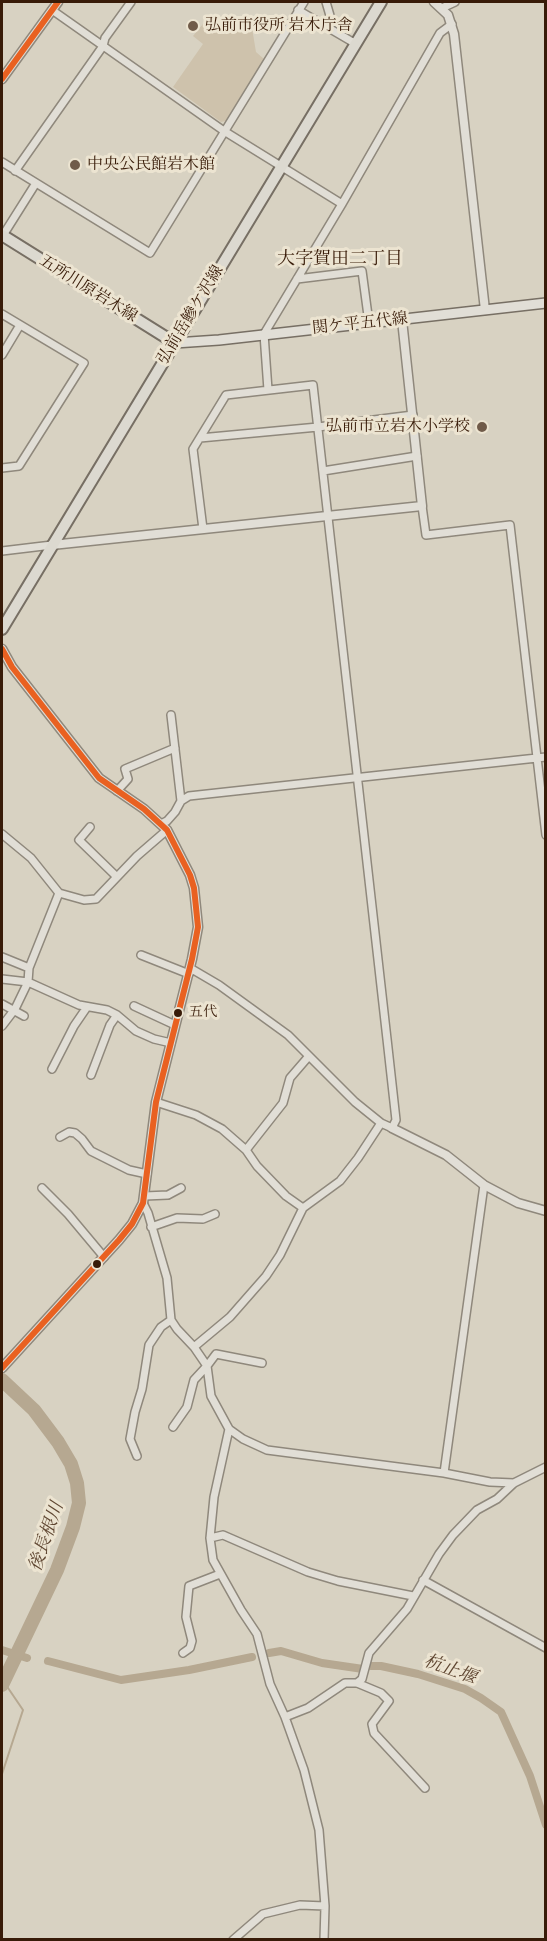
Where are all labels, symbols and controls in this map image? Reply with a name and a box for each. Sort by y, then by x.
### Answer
place label: 弘前市役所 岩木庁舎 [205,16,352,36]
marker: 弘前市役所 岩木庁舎 [186,19,200,33]
place label: 中央公民館岩木館 [87,155,215,175]
marker: 中央公民館岩木館 [68,158,82,172]
district label: 大字賀田二丁目 [277,249,403,271]
street label: 五所川原岩木線 [35,251,141,327]
street label: 弘前岳鰺ケ沢線 [154,262,228,368]
street label: 関ケ平五代線 [311,309,409,339]
place label: 弘前市立岩木小学校 [326,417,470,437]
marker: 弘前市立岩木小学校 [475,420,489,434]
place label: 五代 [189,1005,217,1021]
marker: 五代 [172,1007,184,1019]
unlabelled marker [91,1258,103,1270]
water label: 後長根川 [25,1499,69,1575]
water label: 杭止堰 [421,1651,479,1689]

